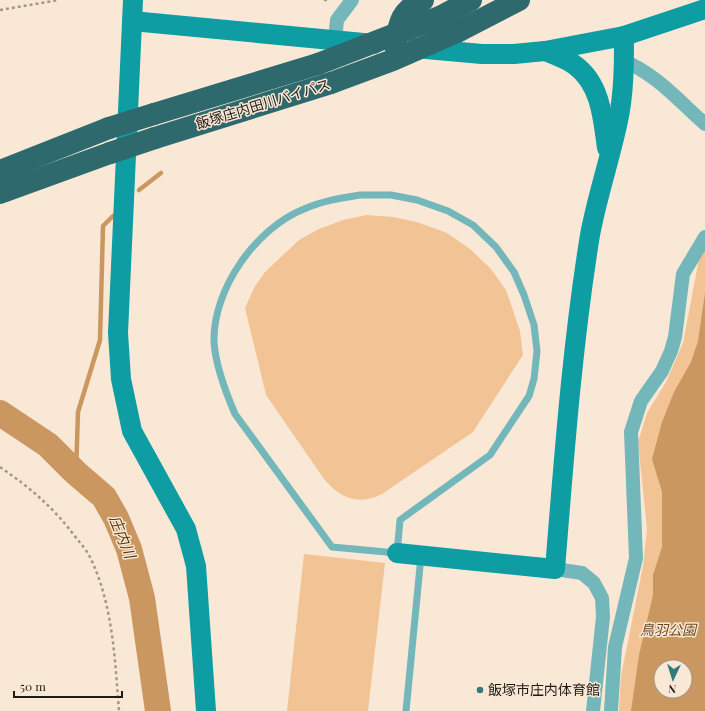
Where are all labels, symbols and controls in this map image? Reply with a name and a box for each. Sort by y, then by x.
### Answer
street label: 飯塚庄内田川バイパス [193,74,332,133]
water label: 庄内川 [105,512,141,563]
park label: 鳥羽公園 [640,620,698,639]
north arrow [653,659,693,699]
scale bar [14,673,122,699]
text: 50 m [20,678,46,694]
place label: 飯塚市庄内体育館 [488,680,600,699]
text: N [668,682,677,697]
marker: 飯塚市庄内体育館 [475,685,485,695]

